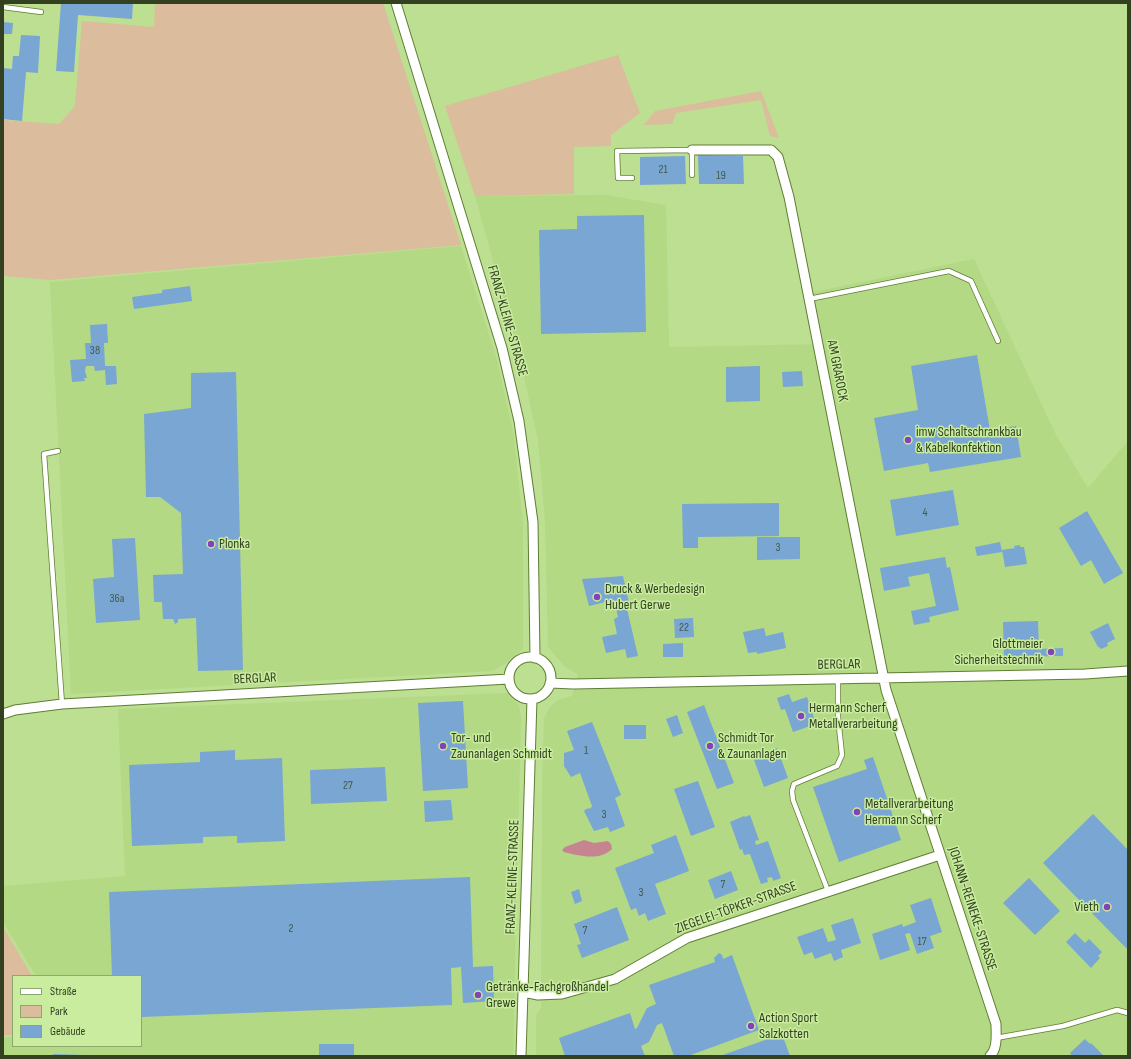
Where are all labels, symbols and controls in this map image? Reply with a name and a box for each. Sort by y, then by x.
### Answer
house number: 21 [658,163,668,177]
house number: 19 [716,169,726,183]
street label: FRANZ-KLEINE-STRASSE [483,264,531,378]
street label: AM GRAROCK [823,339,851,403]
house number: 38 [90,344,100,358]
place label: imw Schaltschrankbau & Kabelkonfektion [916,424,1022,456]
marker: imw Schaltschrankbau & Kabelkonfektion [903,435,913,445]
house number: 4 [922,506,928,520]
place label: Plonka [219,536,250,552]
marker: Plonka [206,539,216,549]
house number: 3 [775,541,781,555]
place label: Druck & Werbedesign Hubert Gerwe [605,581,705,614]
house number: 36a [110,592,124,606]
marker: Druck & Werbedesign Hubert Gerwe [592,592,602,602]
house number: 22 [679,621,689,635]
place label: Glottmeier Sicherheitstechnik [954,636,1043,668]
marker: Glottmeier Sicherheitstechnik [1046,647,1056,657]
street label: BERGLAR [817,656,861,674]
street label: BERGLAR [233,669,277,689]
place label: Hermann Scherf Metallverarbeitung [809,700,898,732]
marker: Hermann Scherf Metallverarbeitung [796,711,806,721]
place label: Tor- und Zaunanlagen Schmidt [451,730,552,762]
place label: Schmidt Tor & Zaunanlagen [718,730,787,762]
marker: Tor- und Zaunanlagen Schmidt [438,741,448,751]
marker: Schmidt Tor & Zaunanlagen [705,741,715,751]
house number: 1 [584,744,588,758]
house number: 27 [343,779,353,793]
place label: Metallverarbeitung Hermann Scherf [865,796,954,828]
marker: Metallverarbeitung Hermann Scherf [852,807,862,817]
house number: 3 [601,808,607,822]
street label: FRANZ-KLEINE-STRASSE [503,819,523,935]
street label: JOHANN-REINEKE-STRASSE [944,845,1000,973]
street label: ZIEGELEI-TÖPKER-STRASSE [673,878,799,938]
house number: 7 [721,878,725,892]
house number: 3 [638,886,644,900]
place label: Vieth [1074,899,1099,915]
marker: Vieth [1102,902,1112,912]
house number: 2 [289,922,293,936]
house number: 7 [583,924,587,938]
house number: 17 [918,935,926,949]
legend [12,975,142,1047]
place label: Getränke-Fachgroßhandel Grewe [486,979,608,1012]
text: Straße [50,984,77,999]
marker: Getränke-Fachgroßhandel Grewe [473,990,483,1000]
text: Park [50,1004,68,1019]
place label: Action Sport Salzkotten [759,1010,818,1042]
marker: Action Sport Salzkotten [746,1021,756,1031]
text: Gebäude [50,1024,85,1039]

